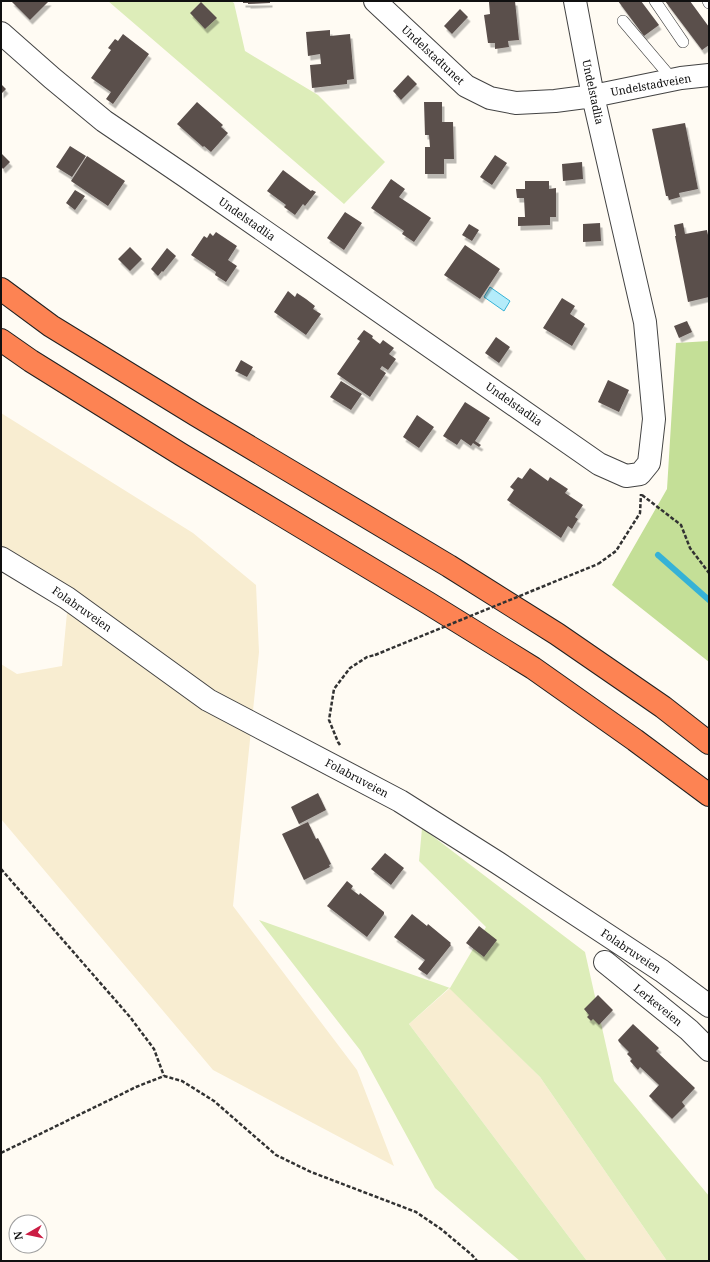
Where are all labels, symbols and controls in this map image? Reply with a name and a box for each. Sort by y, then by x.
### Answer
street label: Undelstadtunet [399,22,468,88]
street label: Undelstadlia [579,58,608,126]
street label: Undelstadveien [609,70,692,99]
street label: Undelstadlia [216,194,279,244]
street label: Undelstadlia [483,379,546,429]
street label: Folabruveien [49,582,115,635]
street label: Folabruveien [323,755,392,801]
street label: Folabruveien [598,925,664,976]
street label: Lerkeveien [631,980,686,1029]
north arrow [8,1214,48,1254]
text: N [9,1230,26,1241]

